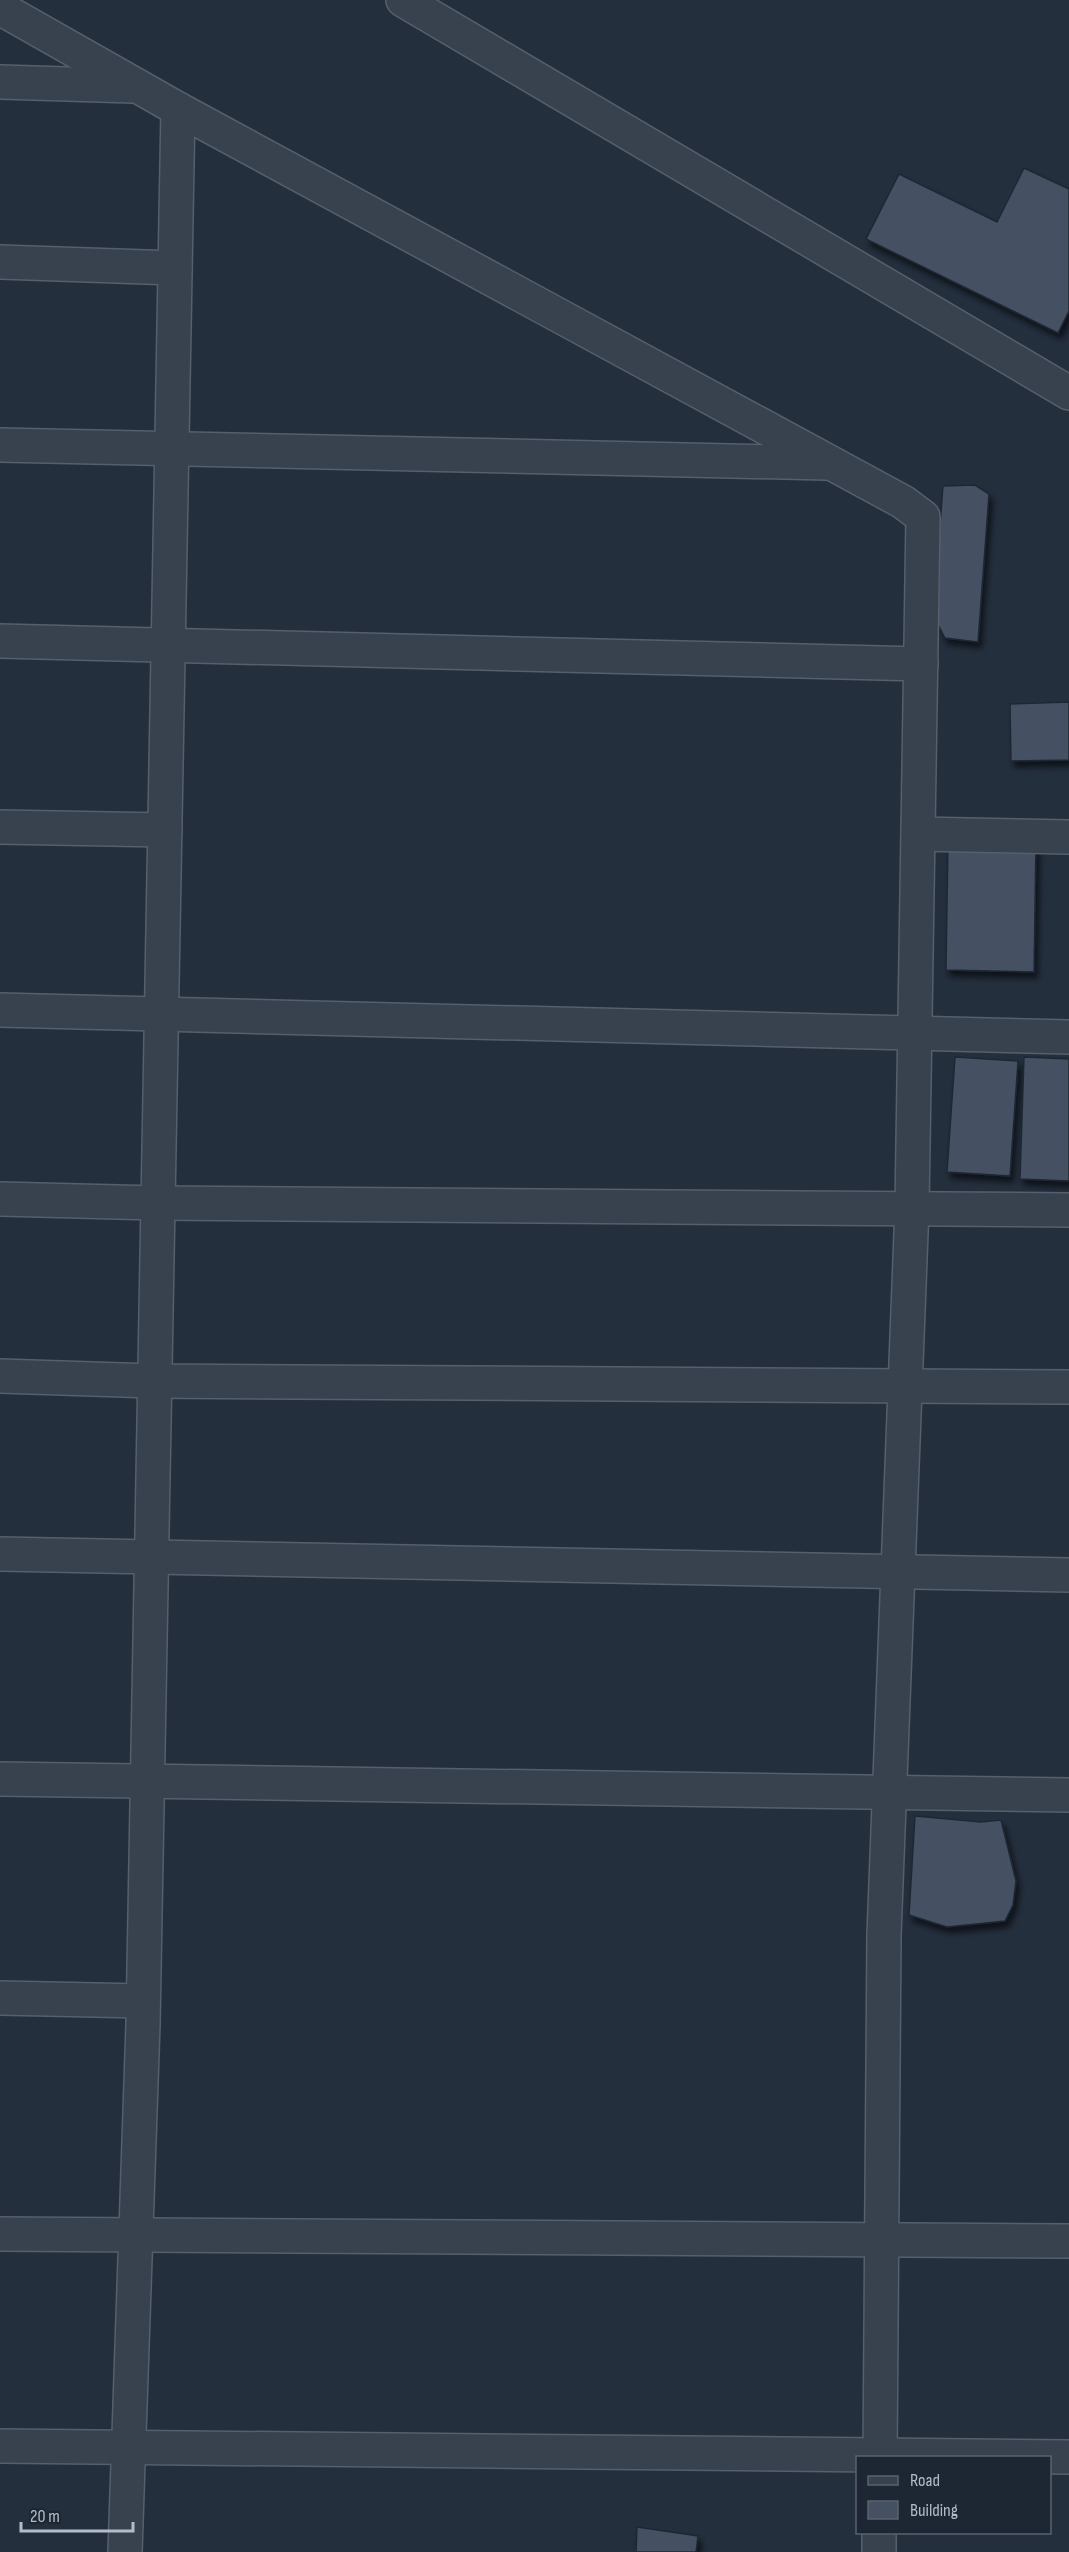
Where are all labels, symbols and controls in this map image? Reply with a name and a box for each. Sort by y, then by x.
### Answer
legend [856,2456,1051,2534]
text: Road [910,2470,940,2491]
scale bar [21,2495,134,2533]
text: Building [910,2500,958,2521]
text: 20 m [30,2506,60,2527]

